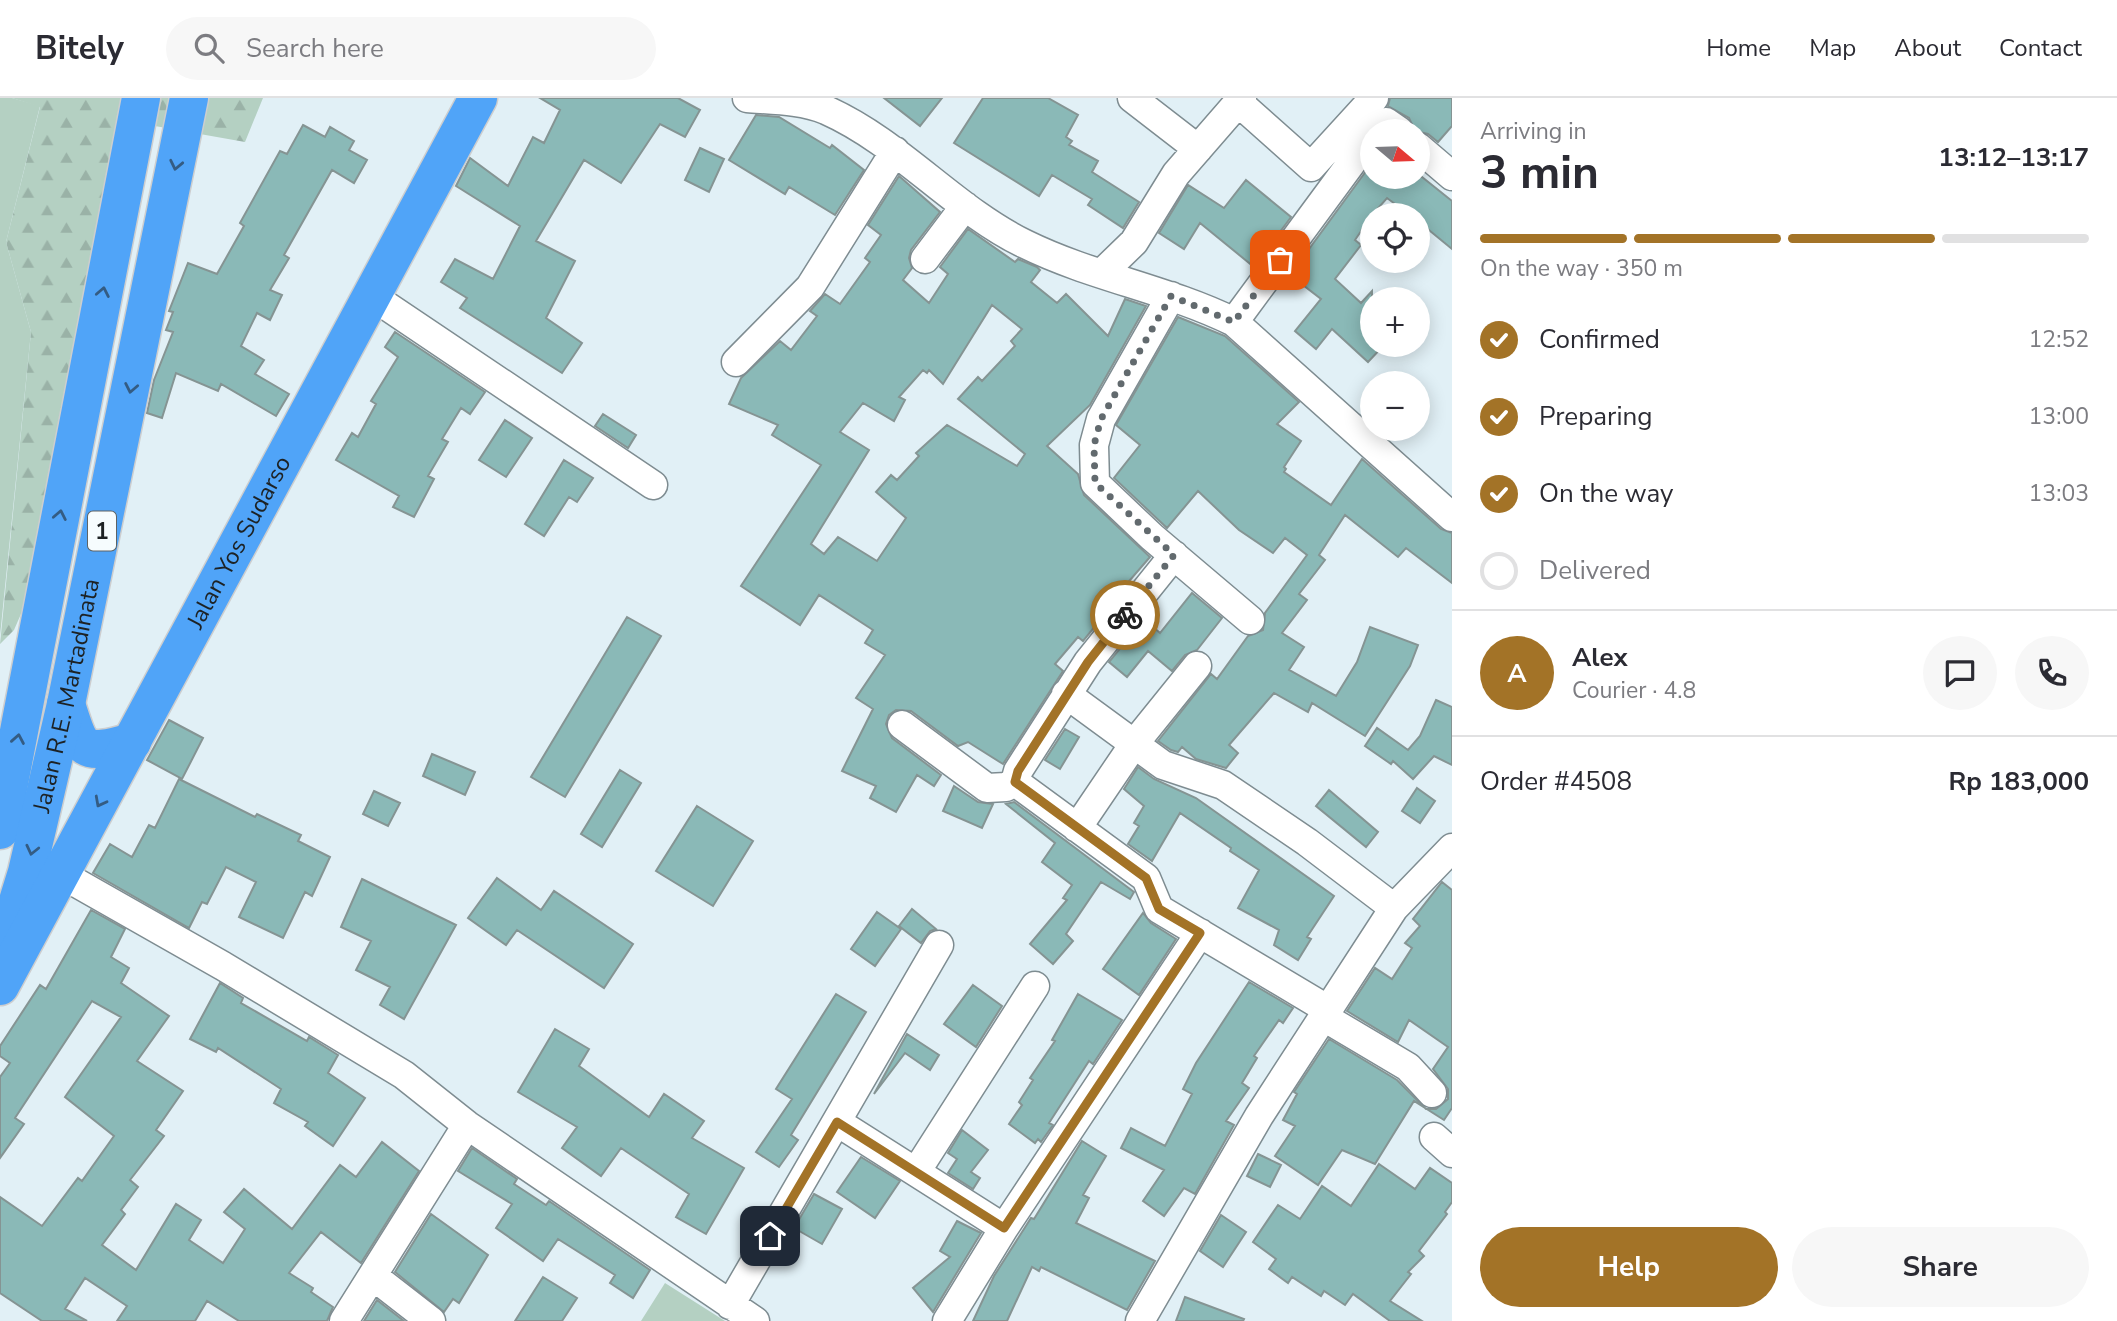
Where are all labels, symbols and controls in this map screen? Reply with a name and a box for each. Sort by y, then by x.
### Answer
search box [166,17,656,80]
text: Bitely [35,26,124,71]
icon: search [190,29,228,67]
text: Search here [246,31,384,66]
text: Home [1706,32,1771,64]
text: Map [1809,32,1856,64]
text: About [1894,32,1961,64]
text: Contact [1999,32,2082,64]
text: Arriving in [1480,116,1587,147]
north arrow [1360,119,1430,189]
map controls [1360,119,1430,441]
text: 13:12–13:17 [1938,140,2089,175]
text: 3 min [1480,141,1599,204]
one-way arrow [169,159,184,171]
button: locate [1360,203,1430,273]
pin [1250,230,1310,290]
icon: bag [1261,241,1299,279]
text: On the way · 350 m [1480,253,1683,284]
one-way arrow [95,286,110,298]
button: + [1360,287,1430,357]
icon: check [1480,321,1518,359]
text: Confirmed [1539,322,1660,357]
text: 12:52 [2029,324,2089,355]
button: − [1360,371,1430,441]
one-way arrow [125,382,140,394]
icon: check [1480,398,1518,436]
text: Preparing [1539,399,1652,434]
text: 13:00 [2029,401,2089,432]
street label: Jalan Yos Sudarso [179,450,298,635]
icon: check [1480,475,1518,513]
text: On the way [1539,476,1673,511]
text: 13:03 [2029,478,2089,509]
one-way arrow [51,509,66,521]
road number: 1 [88,512,116,550]
text: Delivered [1539,553,1651,588]
street label: Jalan R.E. Martadinata [25,576,107,817]
courier [1090,580,1160,650]
icon: bike [1106,596,1144,634]
button: chat [1923,636,1997,710]
button: phone [2015,636,2089,710]
text: Alex [1572,640,1628,675]
text: A [1507,656,1527,691]
text: Courier · 4.8 [1572,675,1696,706]
one-way arrow [10,733,25,745]
text: Order #4508 [1480,764,1632,799]
text: Rp 183,000 [1948,764,2089,799]
one-way arrow [94,795,108,807]
one-way arrow [26,844,40,856]
pin [740,1206,800,1266]
icon: home [751,1217,789,1255]
button: Help [1480,1227,1778,1307]
button: Share [1792,1227,2089,1307]

